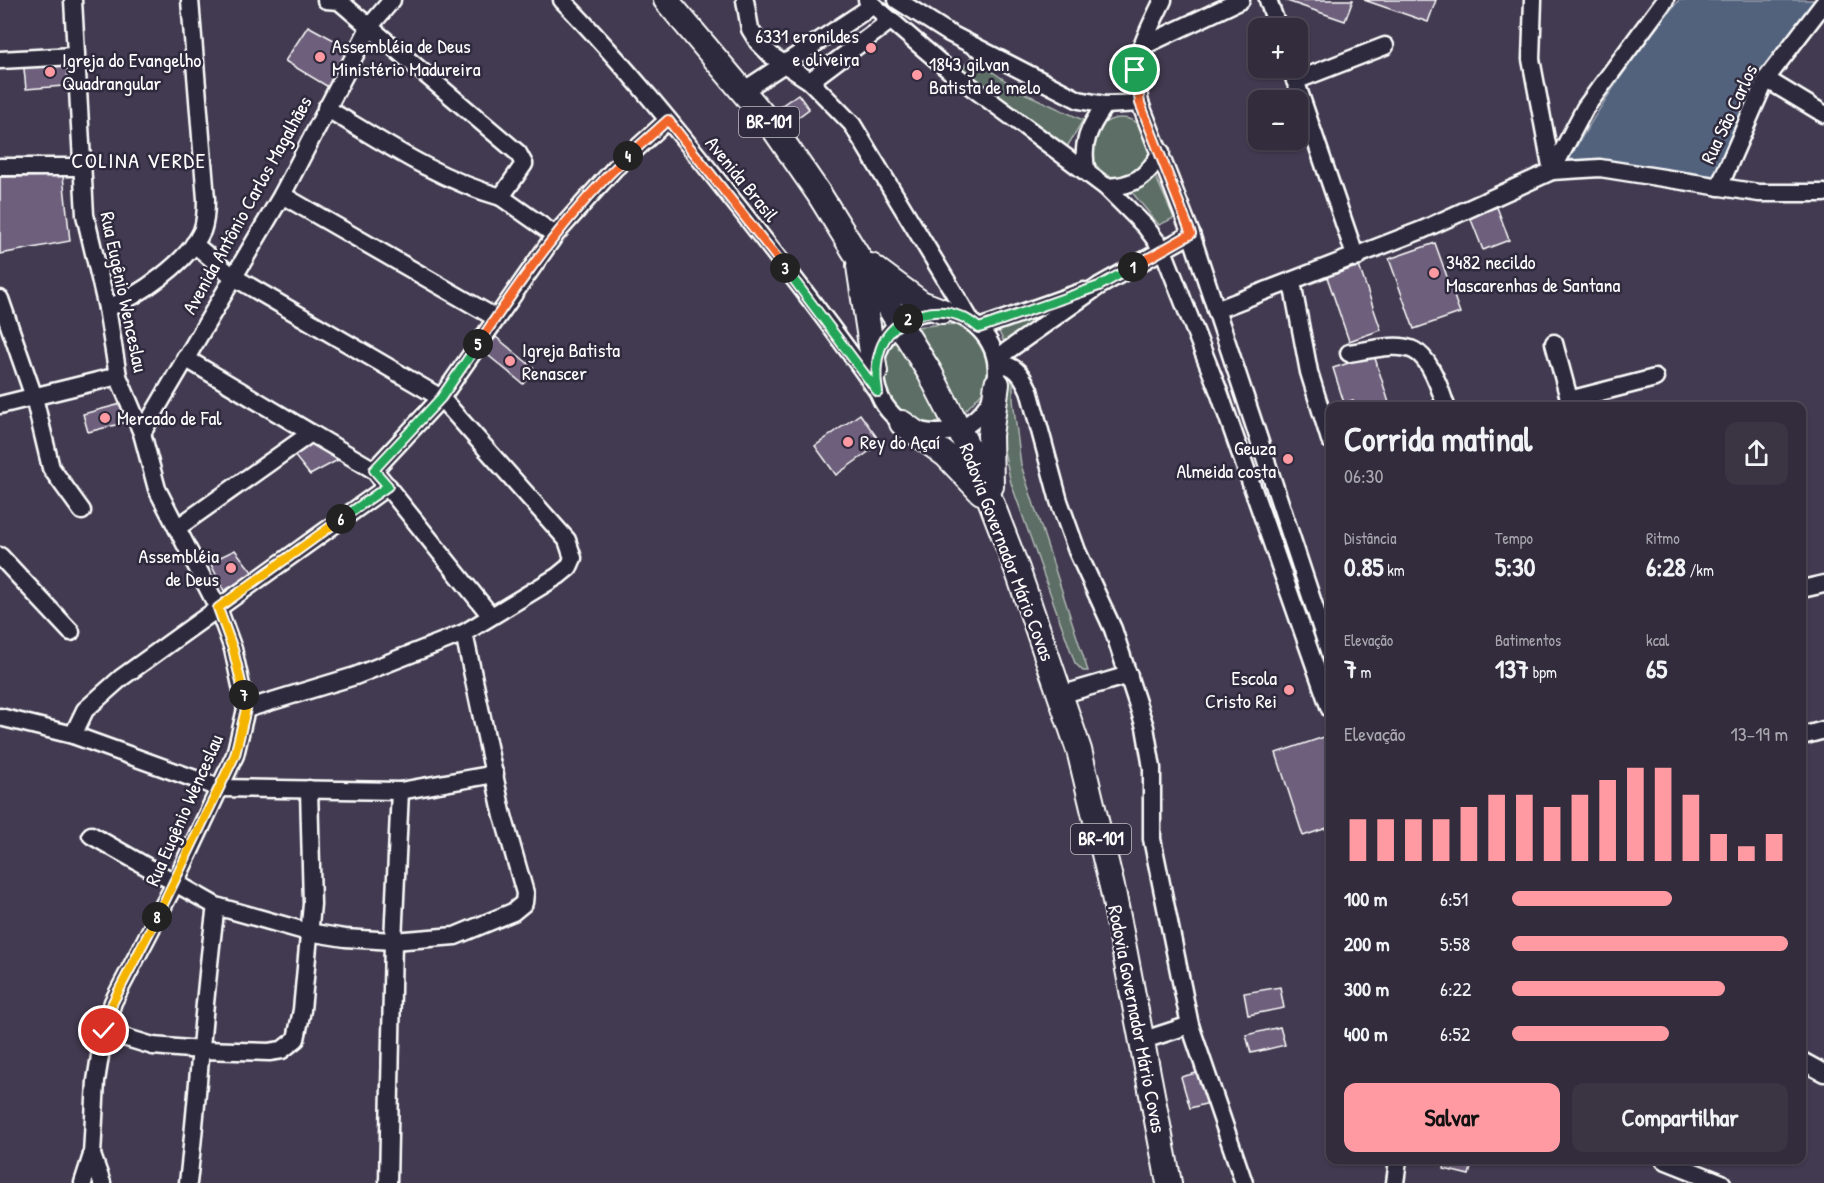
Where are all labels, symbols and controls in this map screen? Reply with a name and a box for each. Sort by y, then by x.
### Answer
map controls [1248,18,1308,150]
button: + [1248,18,1308,78]
place label: 6331 eronildes e oliveira [755,22,859,72]
place label: Assembléia de Deus Ministério Madureira [332,32,481,82]
marker: 6331 eronildes e oliveira [864,41,878,55]
pin [1109,44,1160,95]
place label: Igreja do Evangelho Quadrangular [62,46,201,96]
marker: Assembléia de Deus Ministério Madureira [313,50,327,64]
place label: 1843 gilvan Batista de melo [929,50,1041,100]
icon: arrive [1118,53,1151,86]
street label: Rua São Carlos [1694,59,1763,168]
marker: Igreja do Evangelho Quadrangular [43,65,57,79]
marker: 1843 gilvan Batista de melo [910,68,924,82]
button: − [1248,90,1308,150]
street label: Avenida Antônio Carlos Magalhães [175,91,318,319]
road number: BR-101 [739,107,799,137]
street label: Avenida Brasil [700,130,786,228]
pin: 4 [613,141,643,171]
district label: COLINA VERDE [71,145,207,175]
text: 4 [625,145,631,167]
street label: Rua Eugênio Wenceslau [94,209,155,375]
place label: 3482 necildo Mascarenhas de Santana [1446,248,1620,298]
pin: 1 [1118,252,1148,282]
pin: 3 [770,253,800,283]
text: 1 [1130,256,1136,278]
text: 3 [781,257,789,279]
marker: 3482 necildo Mascarenhas de Santana [1427,266,1441,280]
pin: 2 [893,304,923,334]
text: 2 [904,308,912,330]
pin: 5 [463,329,493,359]
text: 5 [475,333,481,355]
place label: Igreja Batista Renascer [522,336,620,386]
marker: Igreja Batista Renascer [503,354,517,368]
place label: Mercado de Fal [117,404,222,431]
marker: Mercado de Fal [98,411,112,425]
text: Corrida matinal [1344,417,1532,461]
button: share [1725,422,1788,485]
place label: Rey do Açaí [860,428,940,455]
place label: Geuza Almeida costa [1176,434,1276,484]
marker: Rey do Açaí [841,435,855,449]
street label: Rodovia Governador Mário Covas [953,439,1062,665]
marker: Geuza Almeida costa [1281,452,1295,466]
text: 06:30 [1344,462,1384,489]
pin: 6 [326,504,356,534]
text: 6 [338,508,344,530]
text: Distância [1344,527,1396,549]
text: Tempo [1495,527,1533,549]
text: Ritmo [1646,527,1680,549]
place label: Assembléia de Deus [138,542,219,592]
text: 0.85 [1344,549,1383,584]
text: 5:30 [1495,549,1535,584]
text: 6:28 [1646,549,1686,584]
text: km [1383,559,1405,581]
text: /km [1686,559,1714,581]
marker: Assembléia de Deus [224,561,238,575]
text: Elevação [1344,629,1393,651]
text: Batimentos [1495,629,1561,651]
text: kcal [1646,629,1669,651]
text: 7 [1344,651,1357,686]
text: 137 [1495,651,1529,686]
text: 65 [1646,651,1667,686]
text: m [1357,661,1371,683]
text: bpm [1529,661,1557,683]
place label: Escola Cristo Rei [1205,664,1277,714]
pin: 7 [229,680,259,710]
marker: Escola Cristo Rei [1282,683,1296,697]
text: 7 [240,684,248,706]
text: Elevação [1344,720,1406,747]
text: 13–19 m [1731,720,1788,747]
street label: Rua Eugênio Wenceslau [138,730,229,890]
road number: BR-101 [1071,824,1131,854]
text: 100 m [1344,885,1387,912]
text: 6:51 [1440,885,1468,912]
pin: 8 [142,902,172,932]
street label: Rodovia Governador Mário Covas [1102,903,1173,1135]
text: 8 [154,906,160,928]
text: 200 m [1344,930,1389,957]
text: 5:58 [1440,930,1470,957]
text: 300 m [1344,975,1389,1002]
text: 6:22 [1440,975,1471,1002]
pin [78,1005,129,1056]
icon: check [87,1014,120,1047]
text: 400 m [1344,1020,1388,1047]
text: 6:52 [1440,1020,1470,1047]
button: Salvar [1344,1083,1560,1152]
button: Compartilhar [1572,1083,1788,1152]

